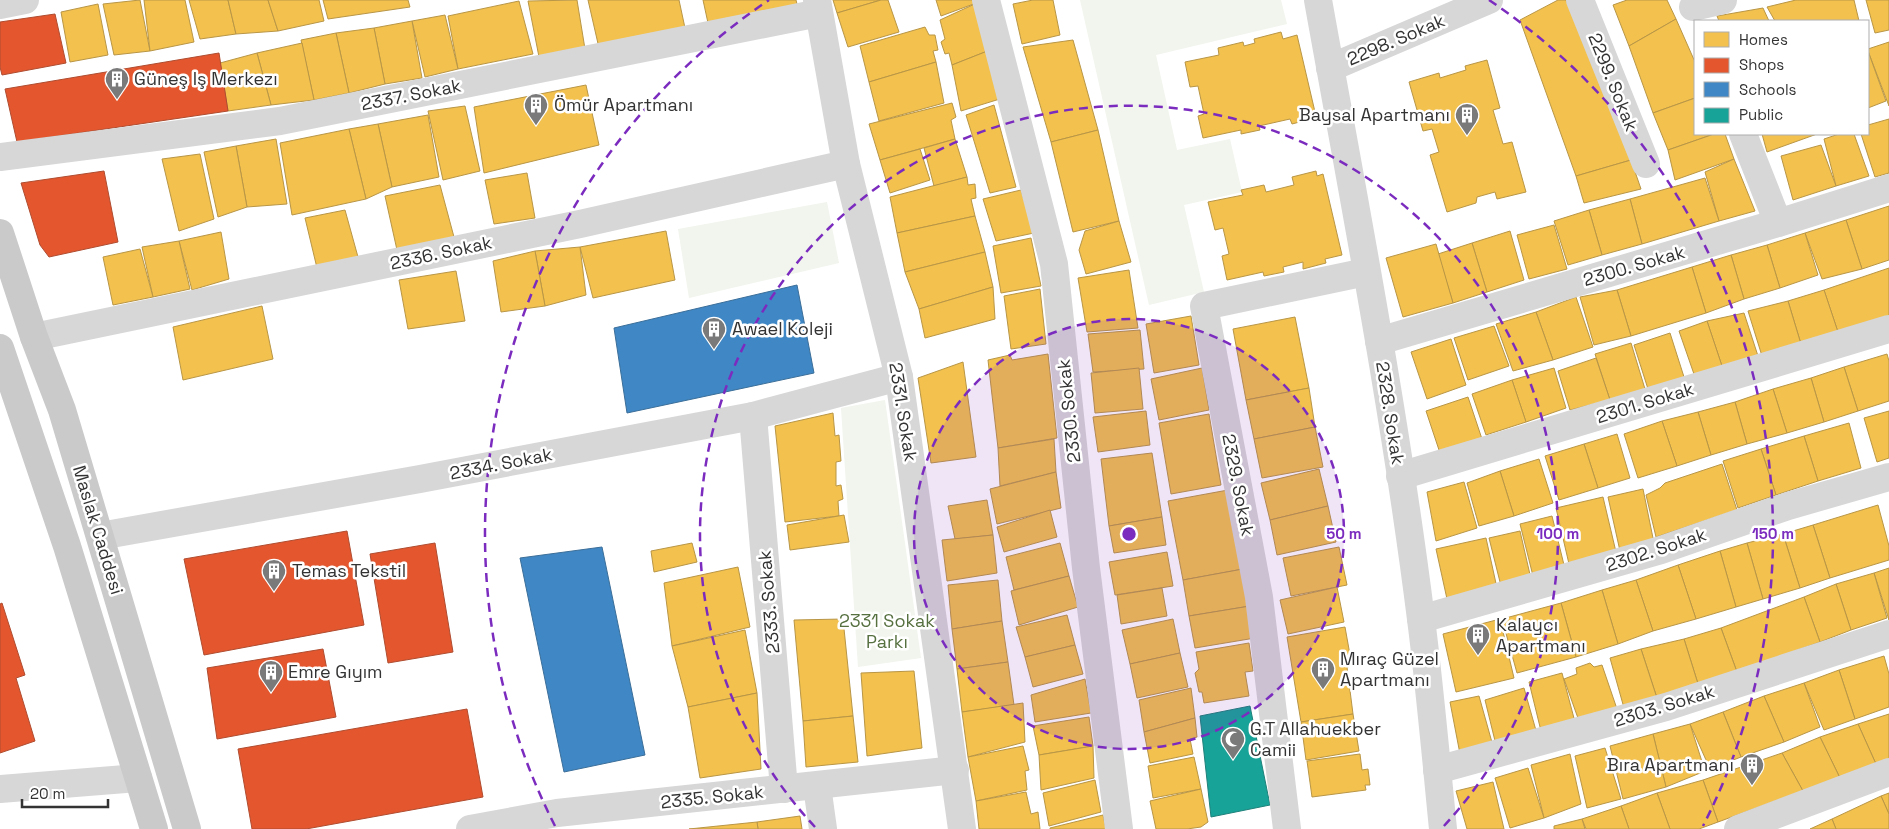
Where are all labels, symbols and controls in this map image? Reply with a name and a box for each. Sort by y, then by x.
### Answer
street label: 2298. Sokak [1343,8,1449,70]
legend [1694,20,1869,135]
street label: 2299. Sokak [1583,29,1644,135]
text: Homes [1739,30,1788,49]
text: Shops [1739,55,1784,74]
building icon: Güneş Iş Merkezı [104,66,130,100]
place label: Güneş Iş Merkezı [134,67,278,90]
street label: 2337. Sokak [359,73,463,116]
text: Schools [1739,80,1797,99]
building icon: Ömür Apartmanı [523,92,549,126]
place label: Ömür Apartmanı [554,93,693,116]
building icon: Baysal Apartmanı [1454,102,1480,136]
place label: Baysal Apartmanı [1299,103,1450,126]
text: Public [1739,105,1783,124]
street label: 2336. Sokak [388,230,494,275]
street label: 2300. Sokak [1580,240,1688,291]
building icon: Awael Koleji [701,316,727,350]
place label: Awael Koleji [732,317,833,340]
street label: 2330. Sokak [1052,358,1085,464]
street label: 2328. Sokak [1371,360,1410,466]
street label: 2331. Sokak [884,361,923,463]
street label: 2301. Sokak [1593,377,1697,428]
street label: 2329. Sokak [1217,432,1260,538]
street label: 2334. Sokak [448,442,554,485]
street label: Maslak Caddesi [68,463,129,597]
street label: 2302. Sokak [1603,522,1709,577]
text: 50 m [1326,524,1362,543]
text: 100 m [1537,524,1579,543]
text: 150 m [1752,524,1794,543]
centre of rings [1120,525,1138,543]
street label: 2333. Sokak [753,549,784,655]
building icon: Temas Tekstil [261,558,287,592]
place label: Temas Tekstil [292,559,406,582]
park label: 2331 Sokak Parkı [839,609,935,653]
place label: Kalaycı Apartmanı [1496,613,1586,657]
building icon: Kalaycı Apartmanı [1465,622,1491,656]
place label: Mıraç Güzel Apartmanı [1340,647,1439,691]
building icon: Mıraç Güzel Apartmanı [1310,656,1336,690]
building icon: Emre Gıyım [258,659,284,693]
place label: Emre Gıyım [288,660,383,683]
street label: 2303. Sokak [1611,679,1717,732]
place label: G.T Allahuekber Camii [1250,717,1381,761]
mosque icon: G.T Allahuekber Camii [1220,726,1246,760]
building icon: Bıra Apartmanı [1739,752,1765,786]
place label: Bıra Apartmanı [1607,753,1734,776]
scale bar [22,776,109,808]
street label: 2335. Sokak [659,780,765,813]
text: 20 m [30,784,65,803]

